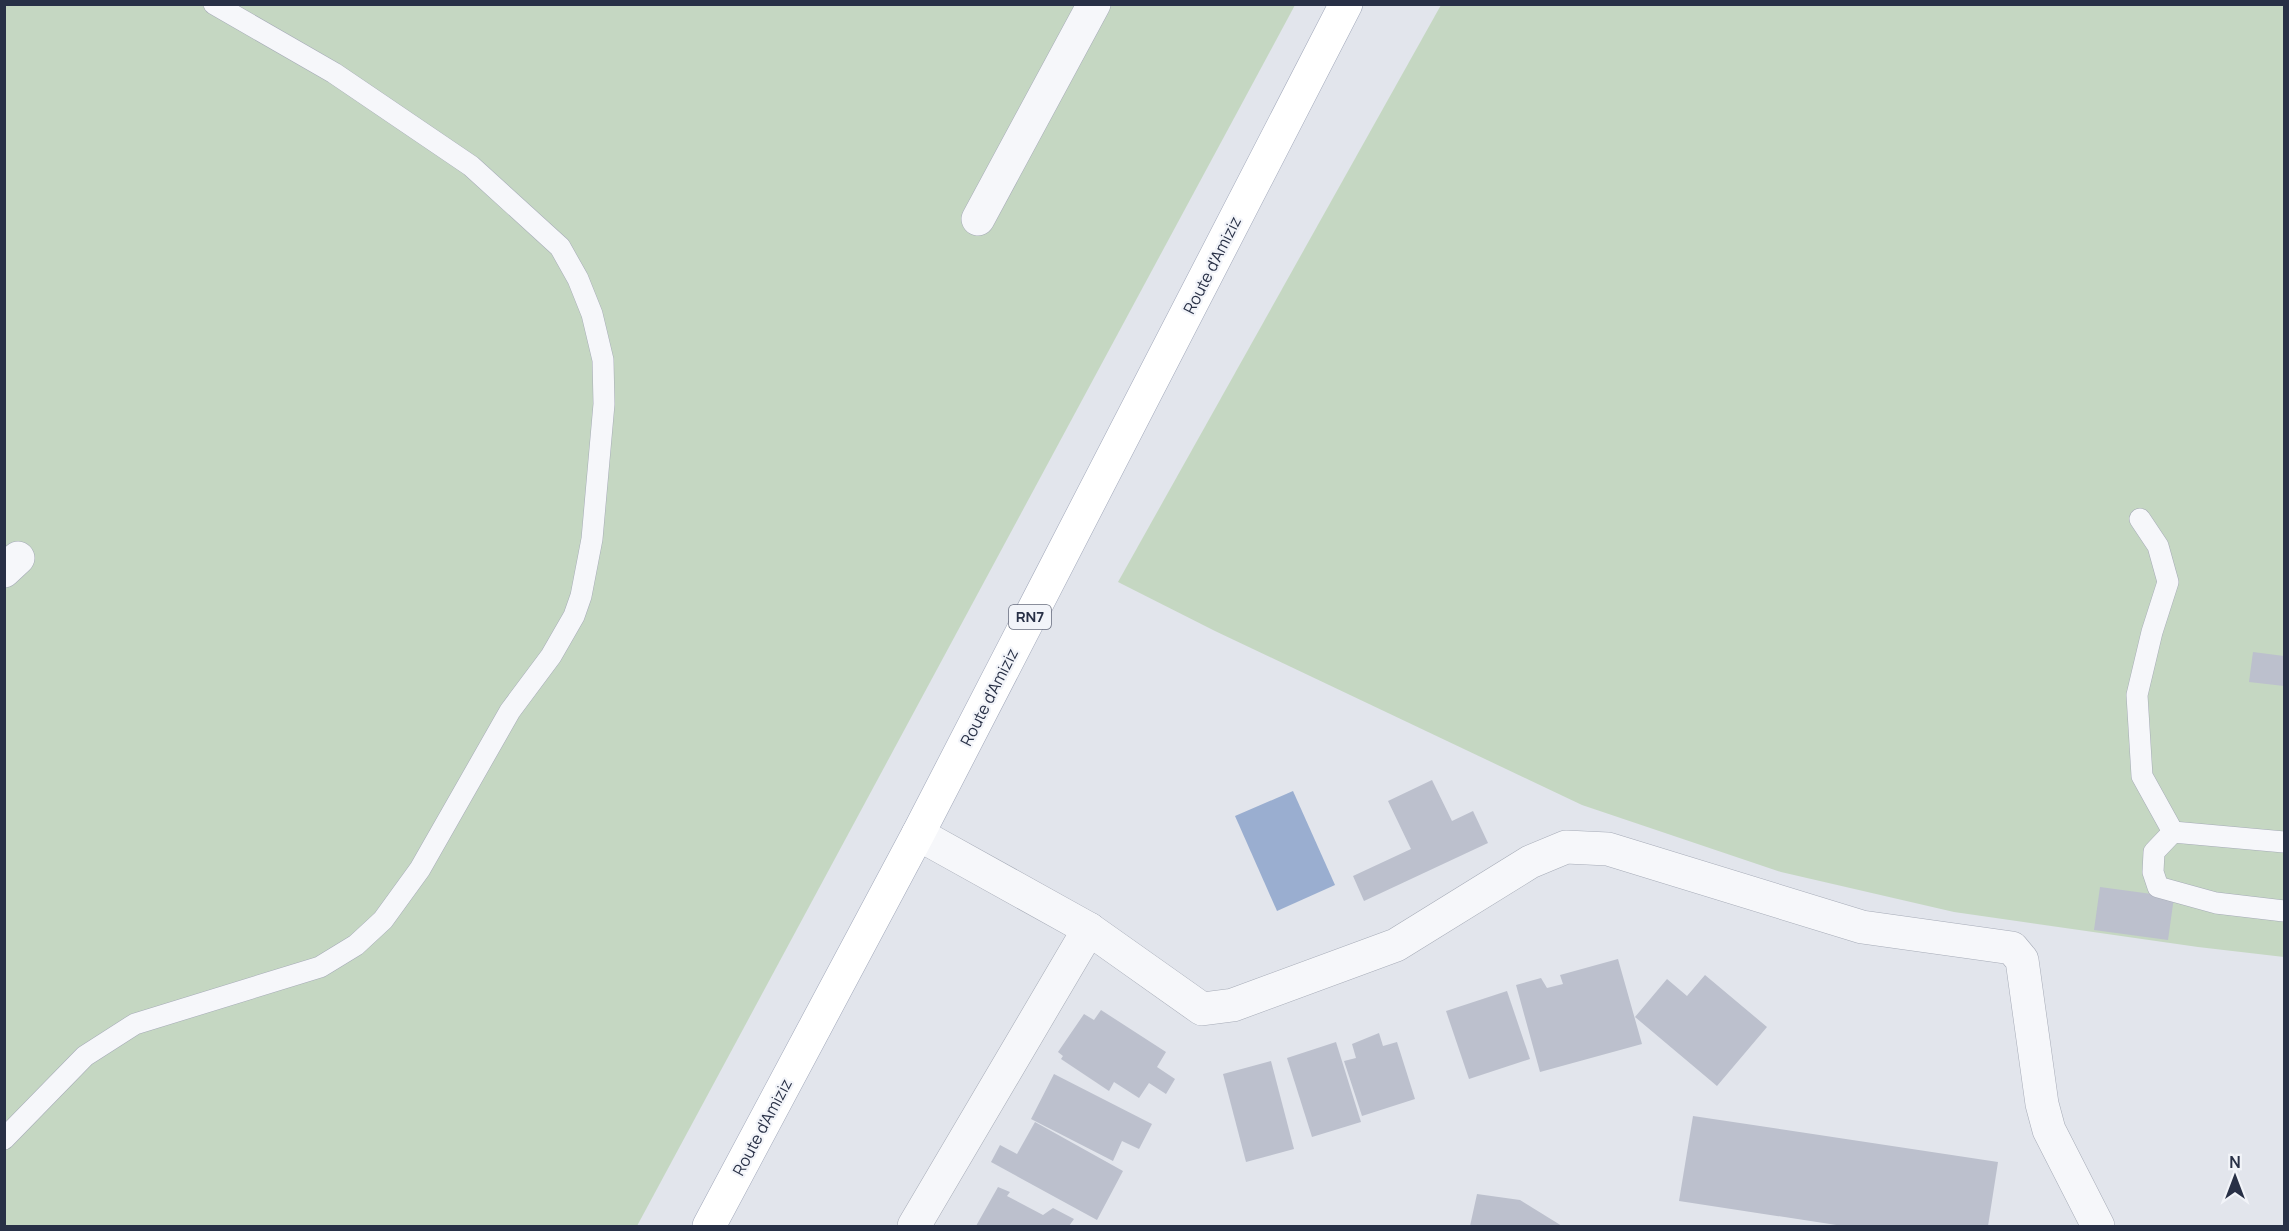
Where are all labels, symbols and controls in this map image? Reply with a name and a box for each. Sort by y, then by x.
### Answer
street label: Route d'Amiziz [1178,212,1246,318]
road number: RN7 [1009,605,1051,629]
street label: Route d'Amiziz [955,644,1023,750]
street label: Route d'Amiziz [727,1075,797,1179]
north arrow [2205,1147,2265,1207]
text: N [2229,1151,2241,1173]

